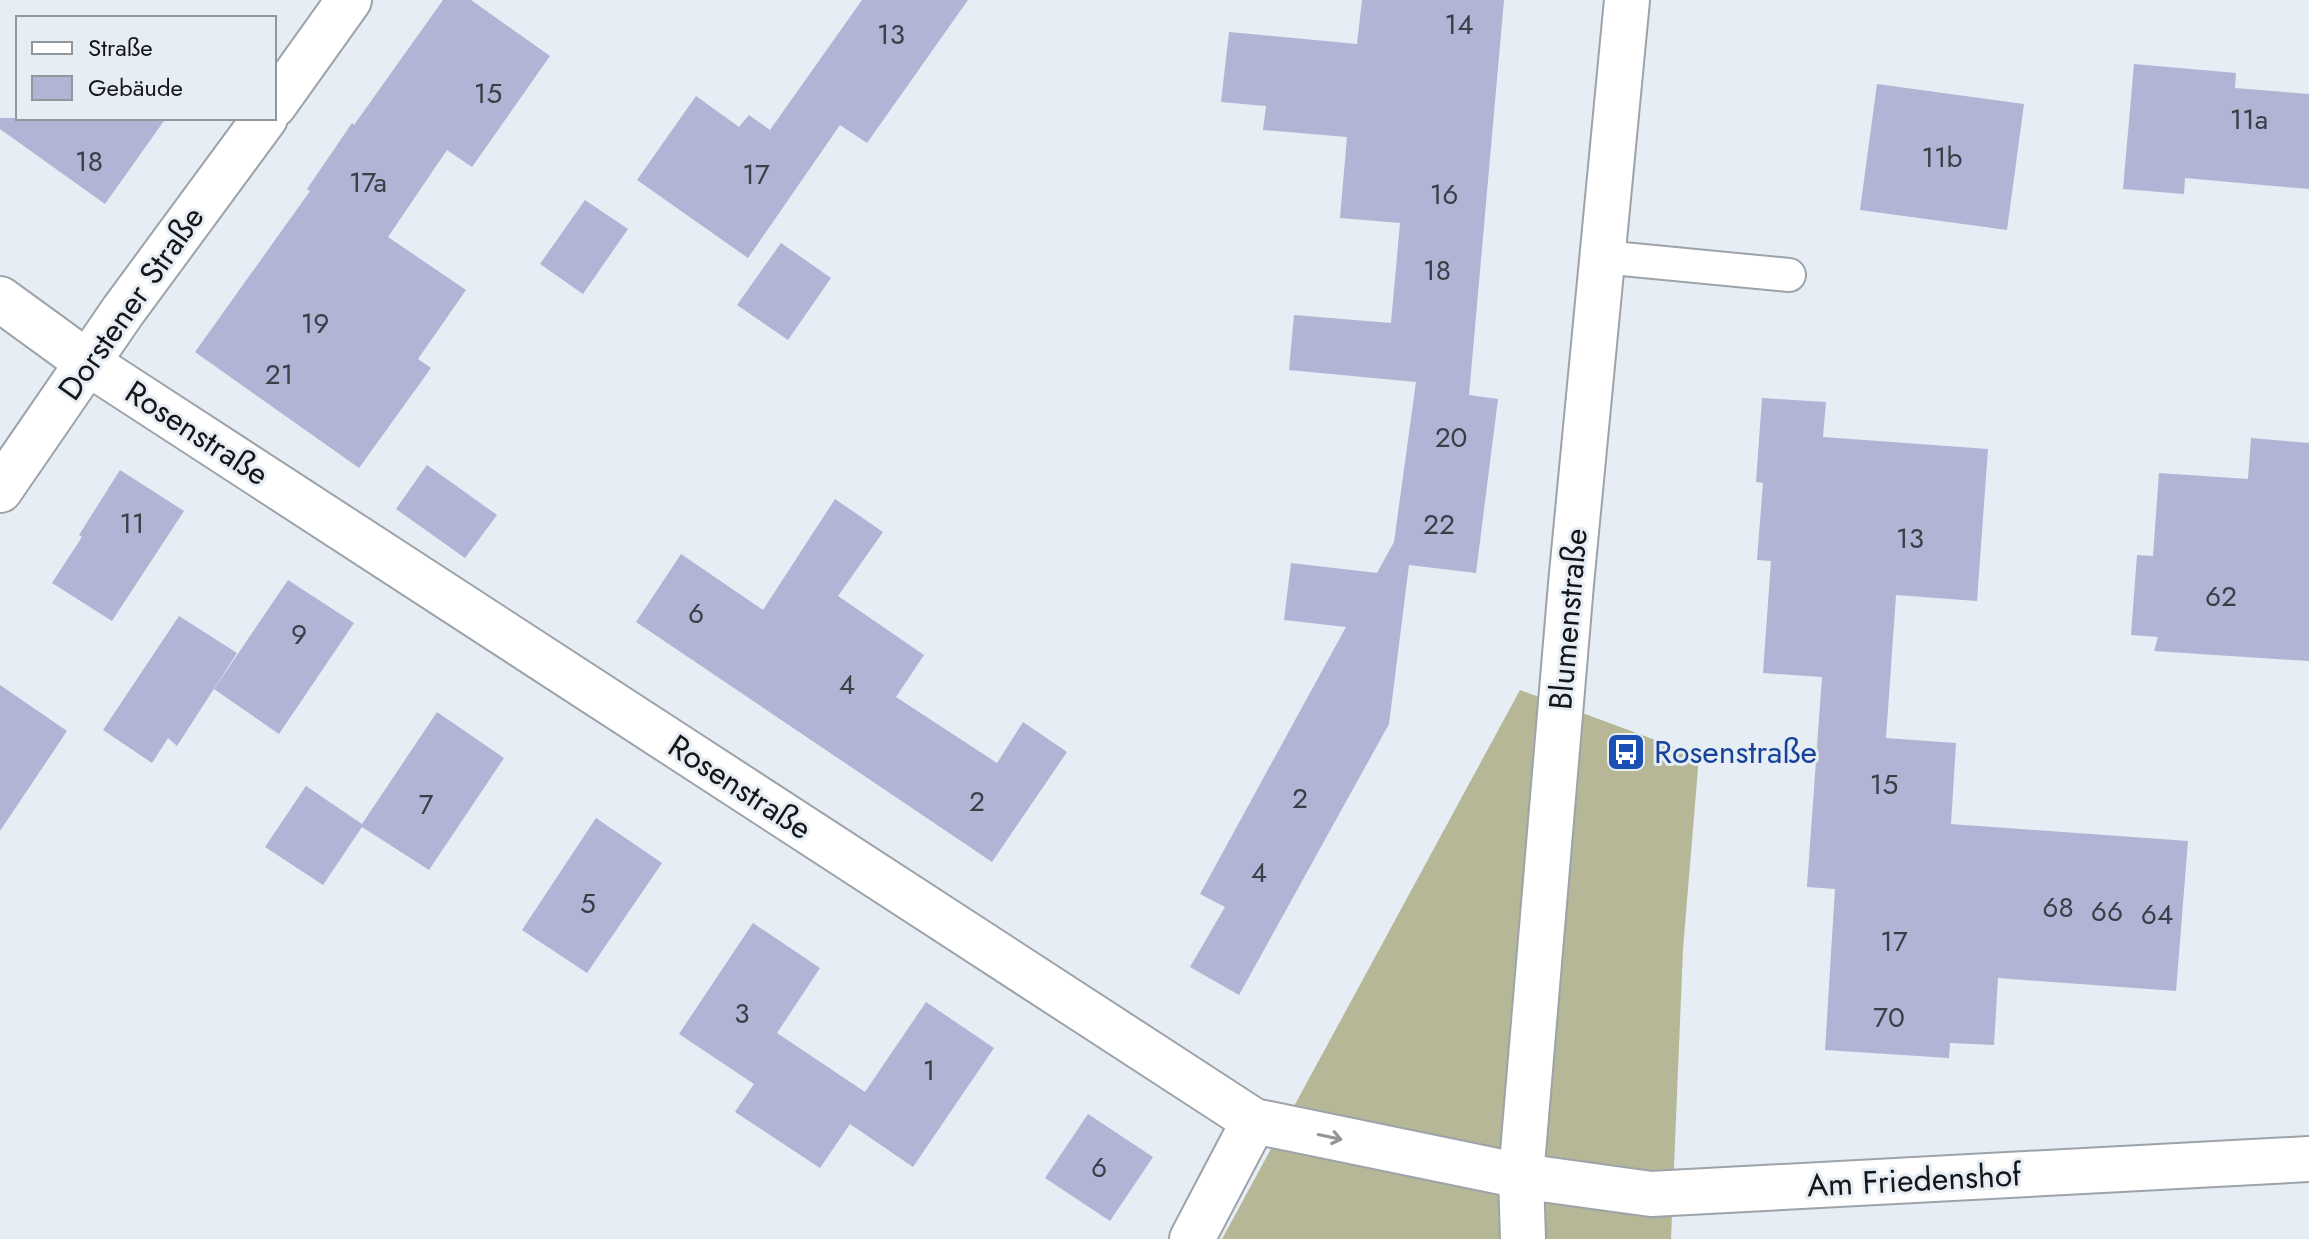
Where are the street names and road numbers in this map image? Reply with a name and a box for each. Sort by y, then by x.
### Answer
street label: Dorstener Straße [47,197,215,409]
street label: Rosenstraße [116,369,278,497]
street label: Blumenstraße [1537,526,1599,712]
street label: Rosenstraße [659,723,821,851]
street label: Am Friedenshof [1806,1151,2023,1209]

